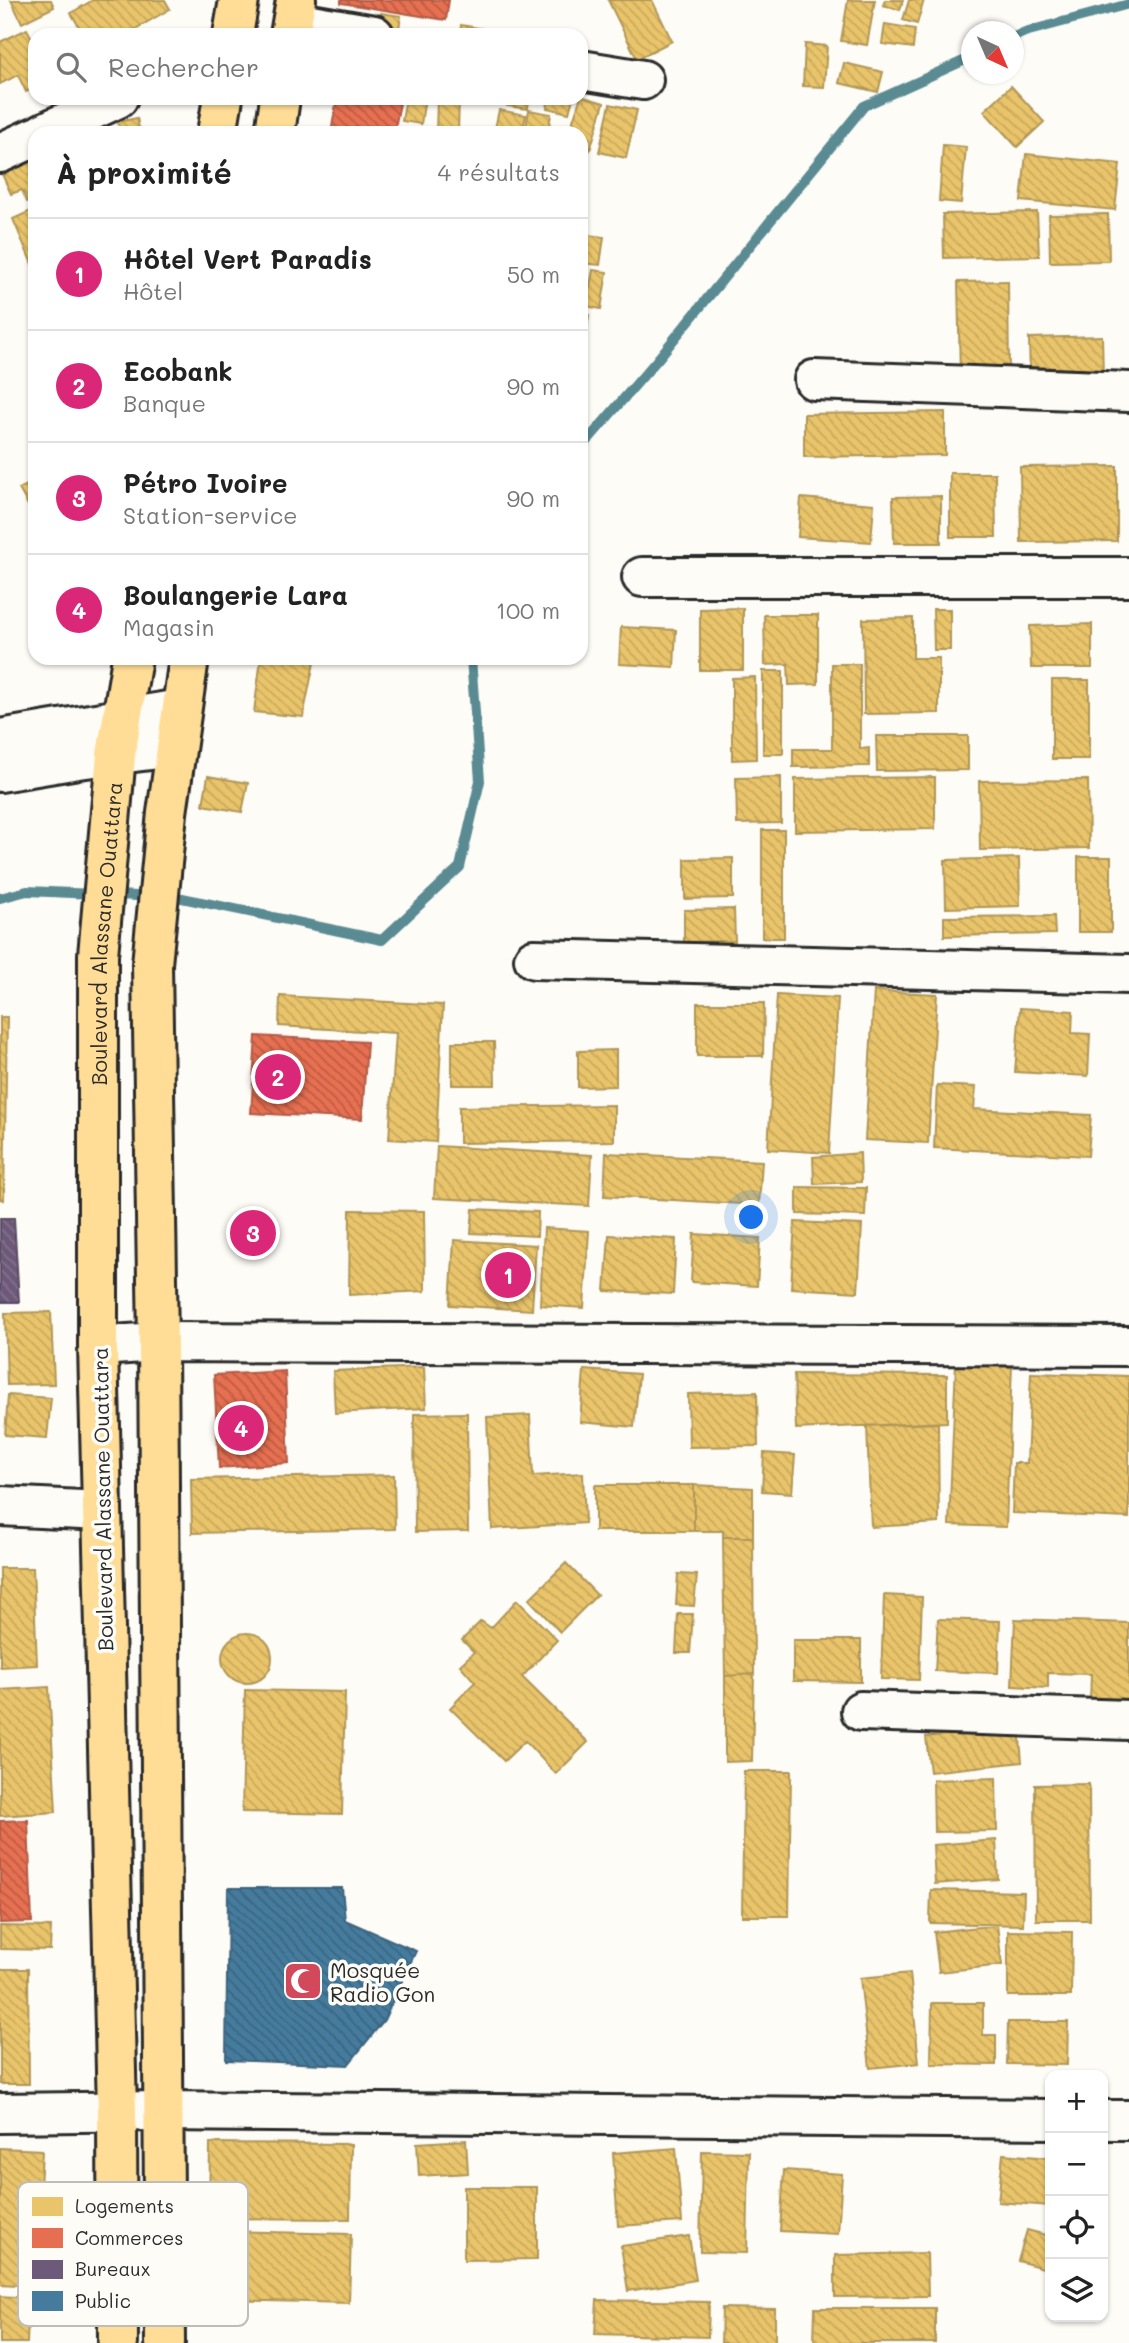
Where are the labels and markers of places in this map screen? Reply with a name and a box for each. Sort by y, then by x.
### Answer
pin: 2 [255,1051,301,1103]
pin: 3 [230,1207,276,1259]
pin: 1 [485,1249,531,1301]
pin: 4 [218,1402,264,1454]
place label: Mosquée Radio Gon [330,1956,435,2007]
mosque icon: Mosquée Radio Gon [282,1960,324,2002]

